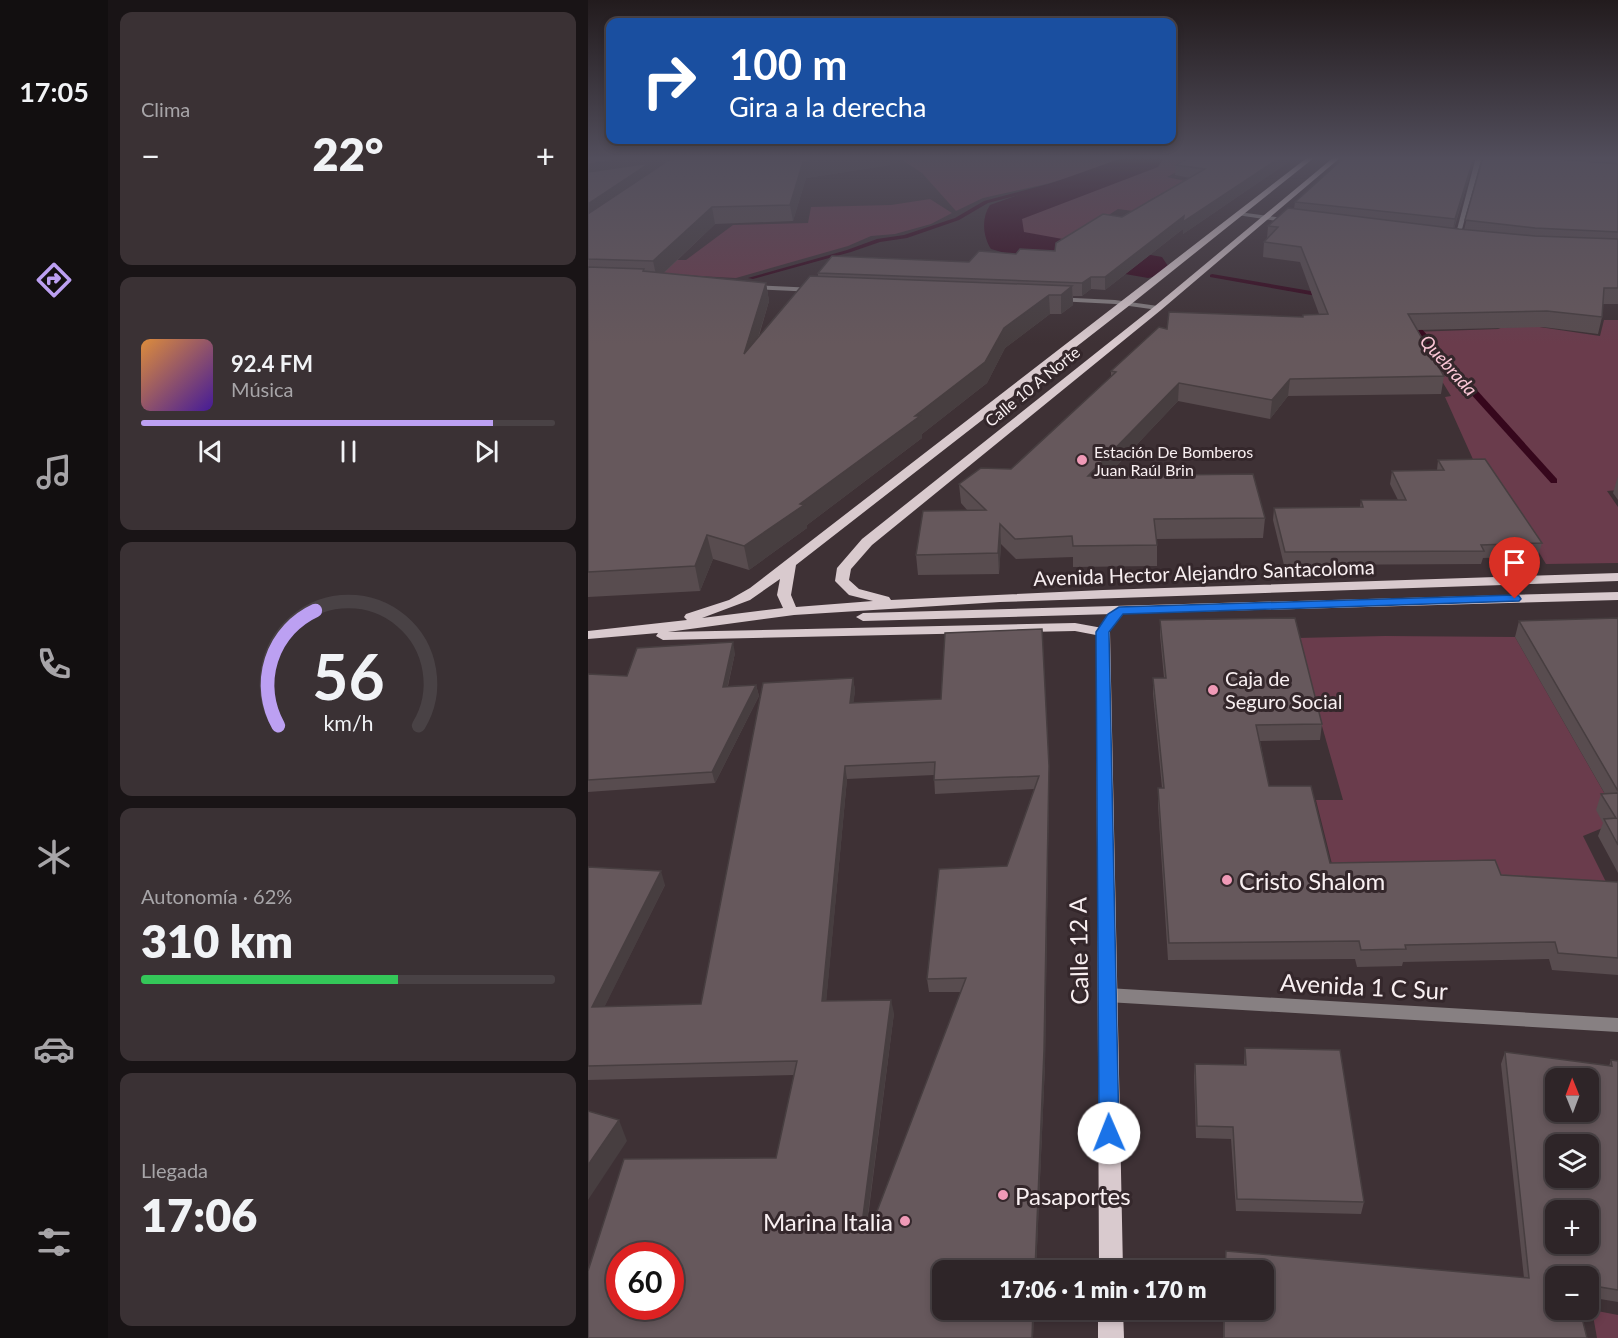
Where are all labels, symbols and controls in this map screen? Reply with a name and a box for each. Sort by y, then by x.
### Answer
text: 100 m [729,39,847,89]
icon: right [630,42,708,120]
text: 17:05 [19,75,89,108]
text: Gira a la derecha [729,90,926,123]
text: Clima [141,97,190,121]
text: 22° [313,127,383,181]
text: − [141,135,160,175]
text: + [536,135,555,175]
icon: directions [33,259,75,301]
water label: Quebrada [1416,330,1482,400]
street label: Calle 10 A Norte [981,342,1083,430]
text: 92.4 FM [231,350,313,377]
text: Música [231,377,294,401]
icon: previous [194,435,227,468]
icon: pause [332,435,365,468]
icon: next [470,435,503,468]
place label: Estación De Bomberos Juan Raúl Brin [1094,442,1253,479]
icon: music [33,451,75,493]
marker: Estación De Bomberos Juan Raúl Brin [1075,453,1089,467]
pin [1489,537,1540,599]
icon: arrive [1498,546,1531,579]
street label: Avenida Hector Alejandro Santacoloma [1033,554,1375,590]
text: 56 [312,638,384,713]
icon: phone [33,643,75,685]
place label: Caja de Seguro Social [1225,666,1342,713]
marker: Caja de Seguro Social [1206,683,1220,697]
text: km/h [323,710,373,736]
icon: climate [33,836,75,878]
place label: Cristo Shalom [1239,866,1385,895]
marker: Cristo Shalom [1220,873,1234,887]
text: Autonomía · 62% [141,884,292,908]
street label: Calle 12 A [1063,896,1093,1005]
text: 310 km [141,914,293,968]
street label: Avenida 1 C Sur [1279,967,1449,1005]
icon: car [33,1028,75,1070]
north arrow [1545,1068,1599,1122]
map controls [1545,1068,1599,1320]
position arrow [1077,1101,1141,1165]
button: layers [1545,1134,1599,1188]
text: Llegada [141,1158,208,1182]
place label: Pasaportes [1015,1181,1131,1210]
text: 17:06 [141,1188,257,1242]
marker: Pasaportes [996,1188,1010,1202]
button: + [1545,1200,1599,1254]
place label: Marina Italia [763,1207,893,1236]
marker: Marina Italia [898,1214,912,1228]
icon: filters [33,1221,75,1263]
speed limit sign: 60 [606,1242,684,1320]
button: − [1545,1266,1599,1320]
text: 17:06 · 1 min · 170 m [1000,1276,1206,1303]

